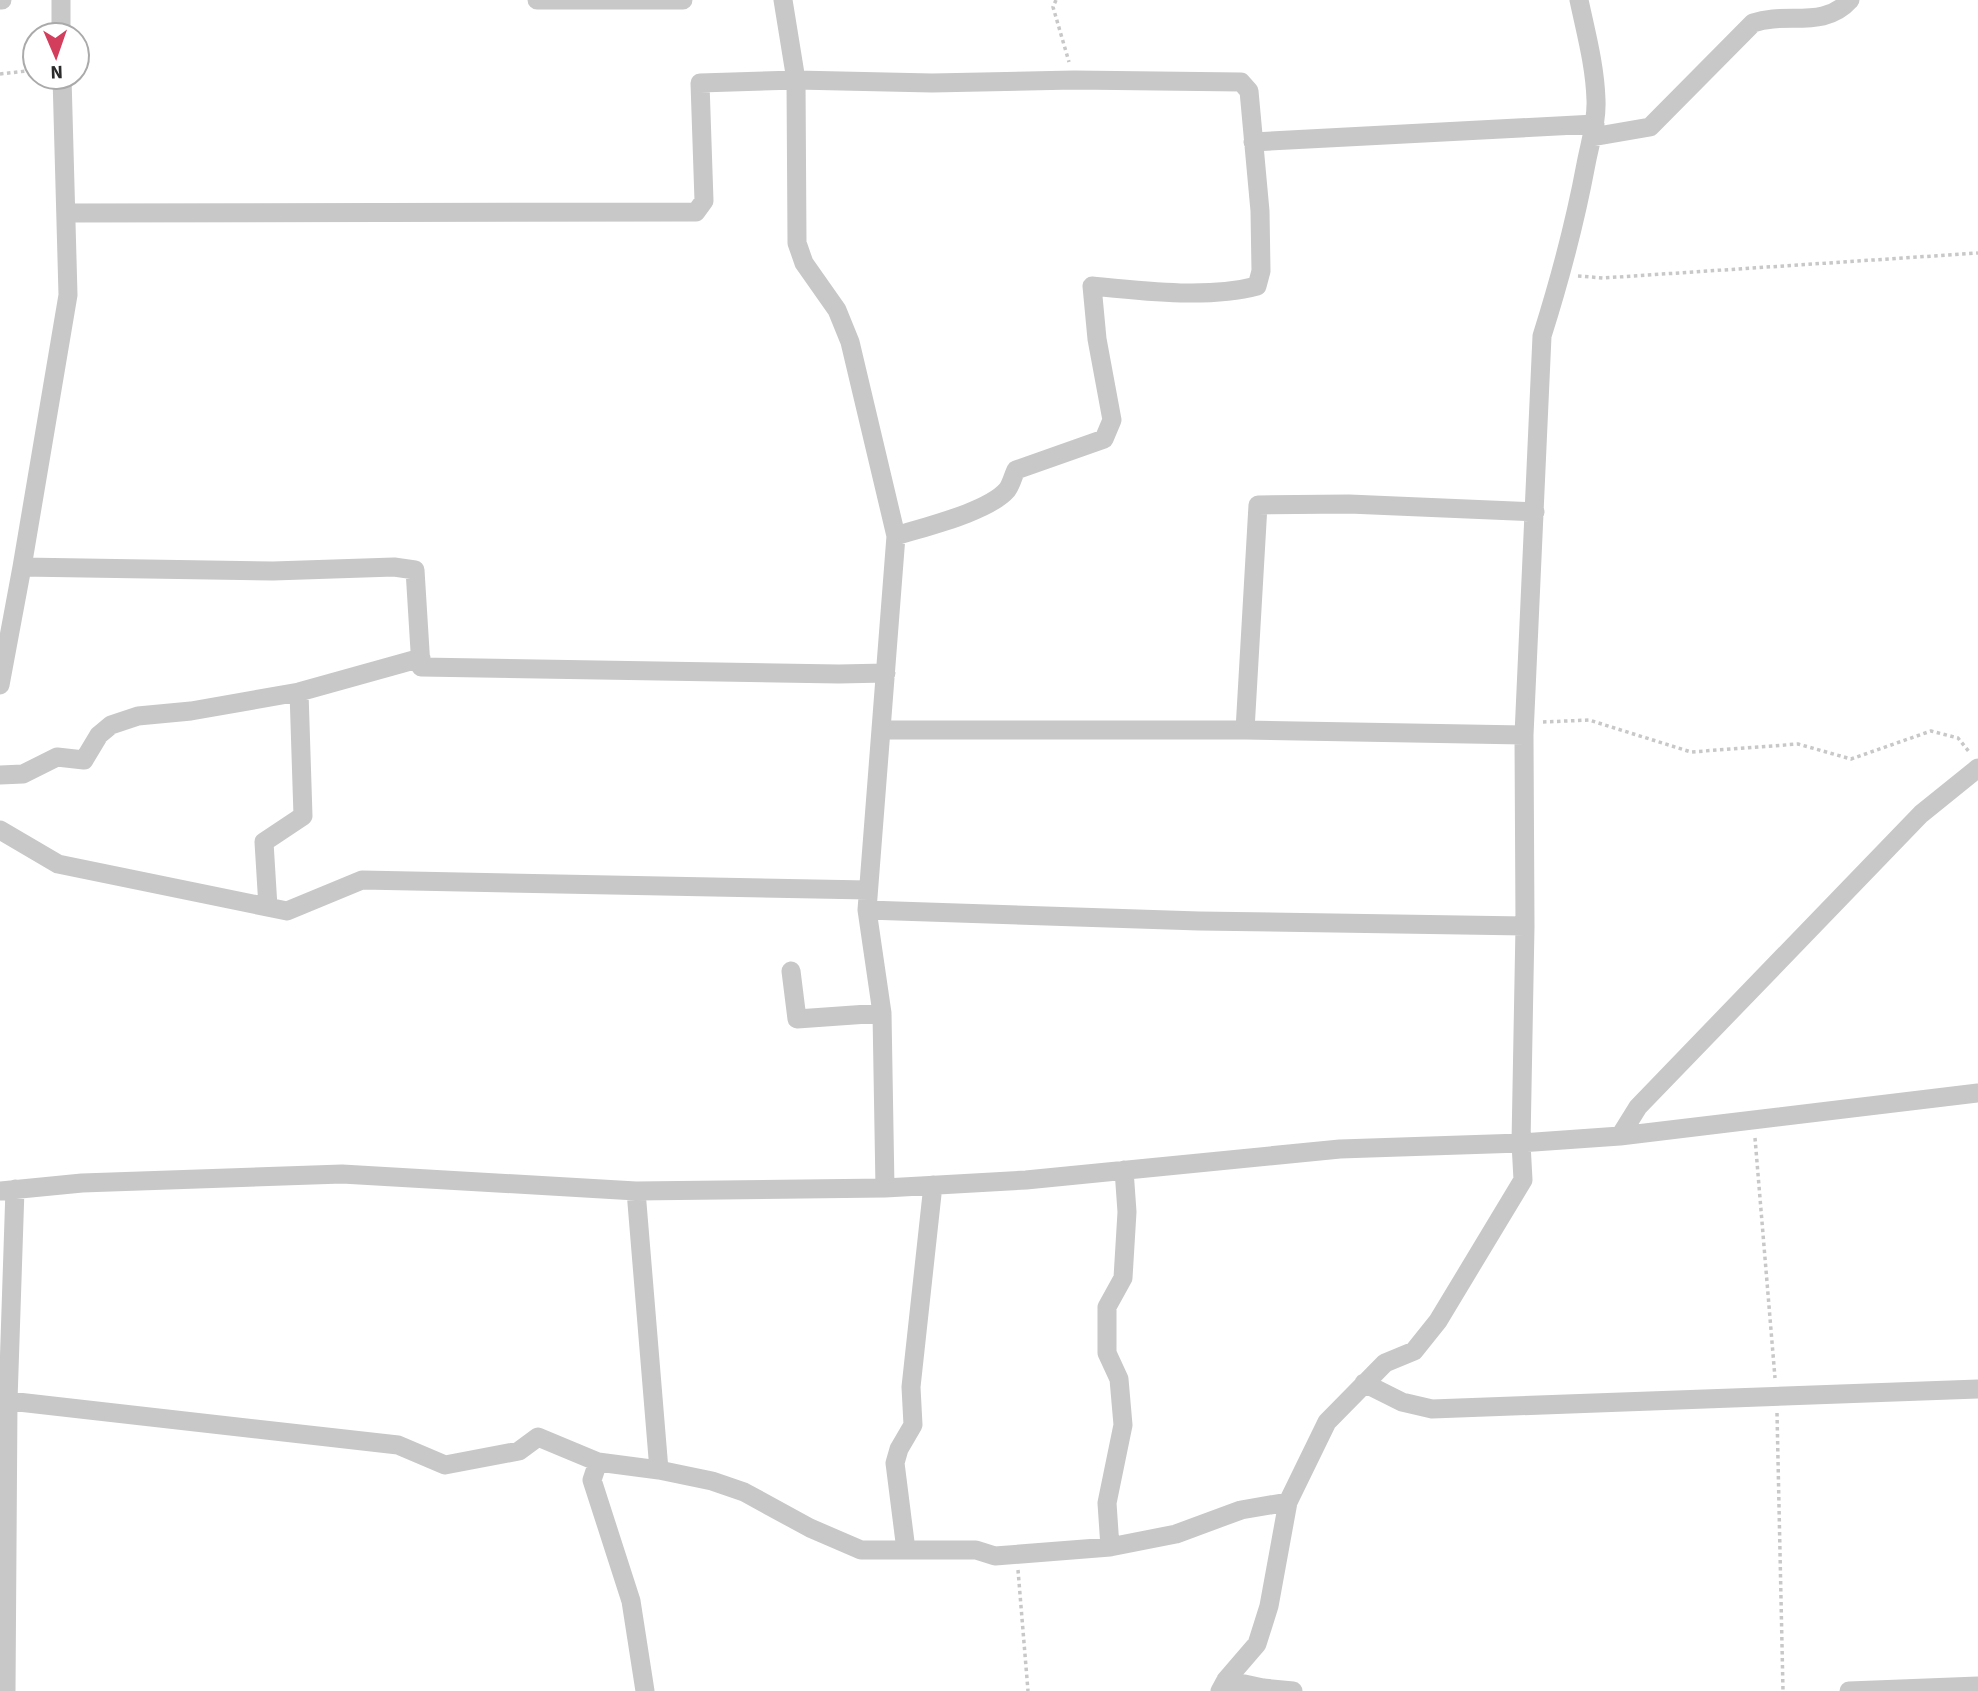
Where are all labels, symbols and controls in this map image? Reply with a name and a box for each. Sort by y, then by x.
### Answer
north arrow [21,21,91,91]
text: N [50,58,63,85]

